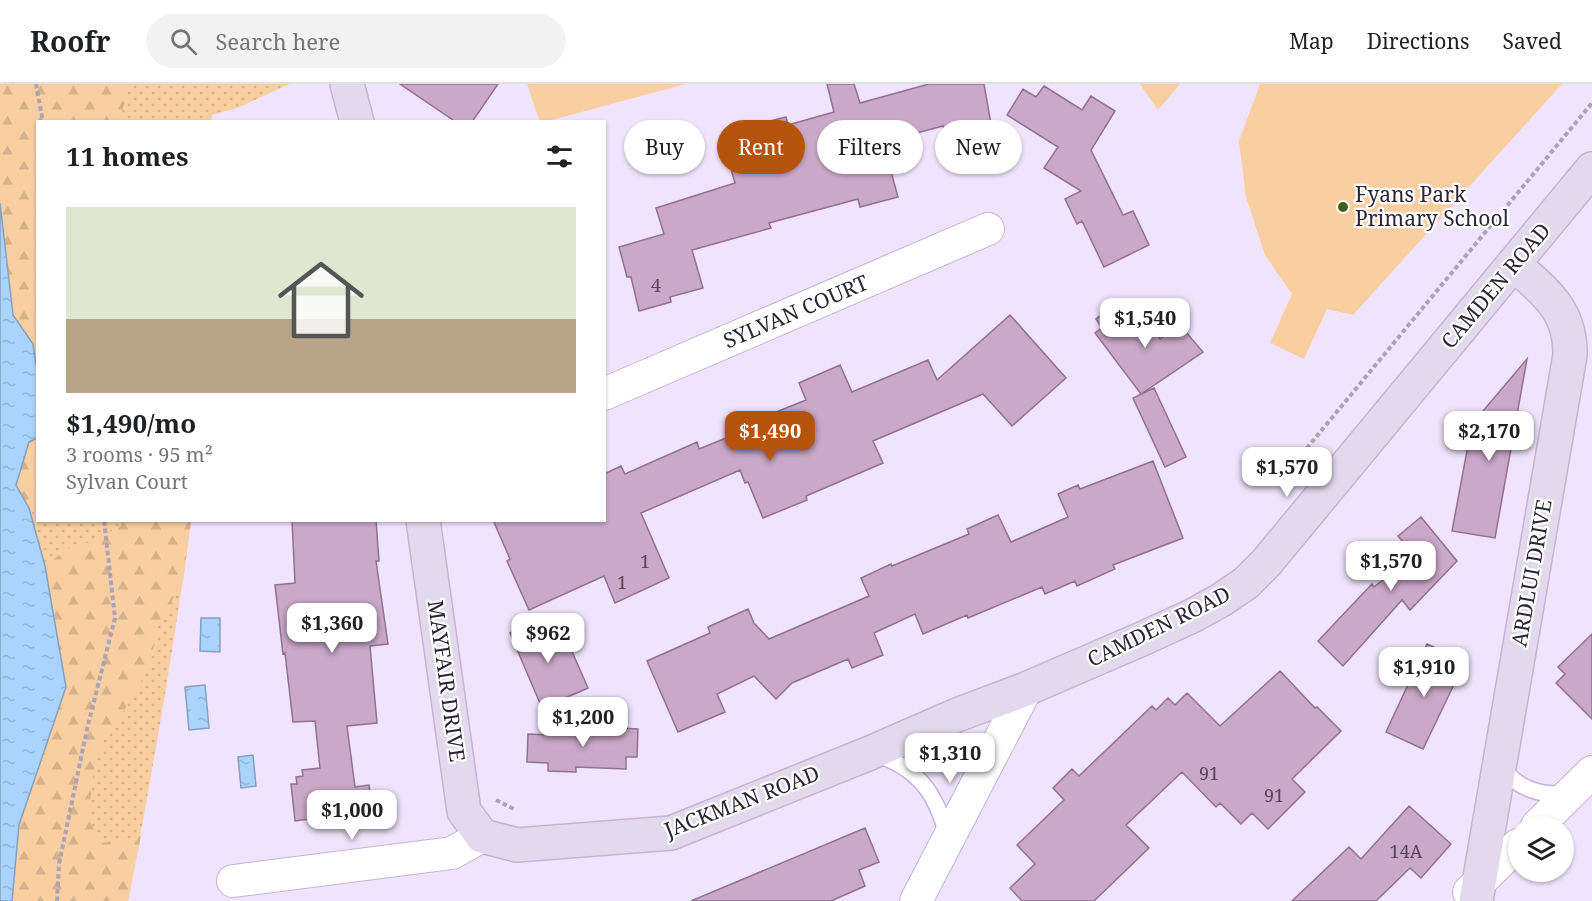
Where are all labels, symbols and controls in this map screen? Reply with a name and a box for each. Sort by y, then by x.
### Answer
search box [146,14,566,68]
text: Roofr [30,22,110,60]
icon: search [167,25,200,58]
text: Search here [215,26,340,56]
text: Map [1289,27,1334,55]
text: Directions [1367,27,1469,55]
text: Saved [1502,27,1562,55]
chip: Buy [624,120,705,174]
chip: Rent [717,120,805,174]
chip: Filters [817,120,923,174]
chip: New [935,120,1022,174]
text: 11 homes [66,138,188,174]
icon: filters [543,140,576,173]
place label: Fyans Park Primary School [1355,180,1510,232]
marker: Fyans Park Primary School [1336,200,1350,214]
street label: CAMDEN ROAD [1434,217,1556,354]
icon: home [267,246,375,354]
street label: SYLVAN COURT [719,268,872,354]
house number: 4 [651,273,661,297]
pin: $1,540 [1096,298,1194,349]
text: $1,540 [1114,304,1176,331]
text: $1,490/mo [66,405,196,441]
pin: $1,490 [721,411,819,462]
pin: $2,170 [1440,411,1538,462]
text: $1,490 [739,417,801,444]
text: $2,170 [1458,417,1520,444]
text: 3 rooms · 95 m² [66,441,213,468]
pin: $1,570 [1238,447,1336,498]
text: $1,570 [1256,453,1318,480]
text: Sylvan Court [66,468,188,495]
street label: ARDLUI DRIVE [1504,497,1558,649]
pin: $1,570 [1342,541,1440,592]
text: $1,570 [1360,547,1422,574]
house number: 1 [640,549,650,573]
house number: 1 [617,570,627,594]
street label: CAMDEN ROAD [1082,579,1235,673]
street label: MAYFAIR DRIVE [422,598,472,763]
pin: $1,360 [283,603,381,654]
text: $1,360 [301,609,363,636]
pin: $962 [512,613,584,664]
text: $962 [525,619,571,646]
pin: $1,910 [1375,647,1473,698]
text: $1,910 [1393,653,1455,680]
pin: $1,200 [534,697,632,748]
text: $1,200 [552,703,614,730]
pin: $1,310 [901,733,999,784]
text: $1,310 [919,739,981,766]
street label: JACKMAN ROAD [659,759,823,844]
house number: 91 [1199,761,1219,785]
house number: 91 [1264,783,1284,807]
pin: $1,000 [303,790,401,841]
text: $1,000 [321,796,383,823]
map controls [1508,816,1574,882]
button: layers [1508,816,1574,882]
house number: 14A [1390,839,1423,863]

